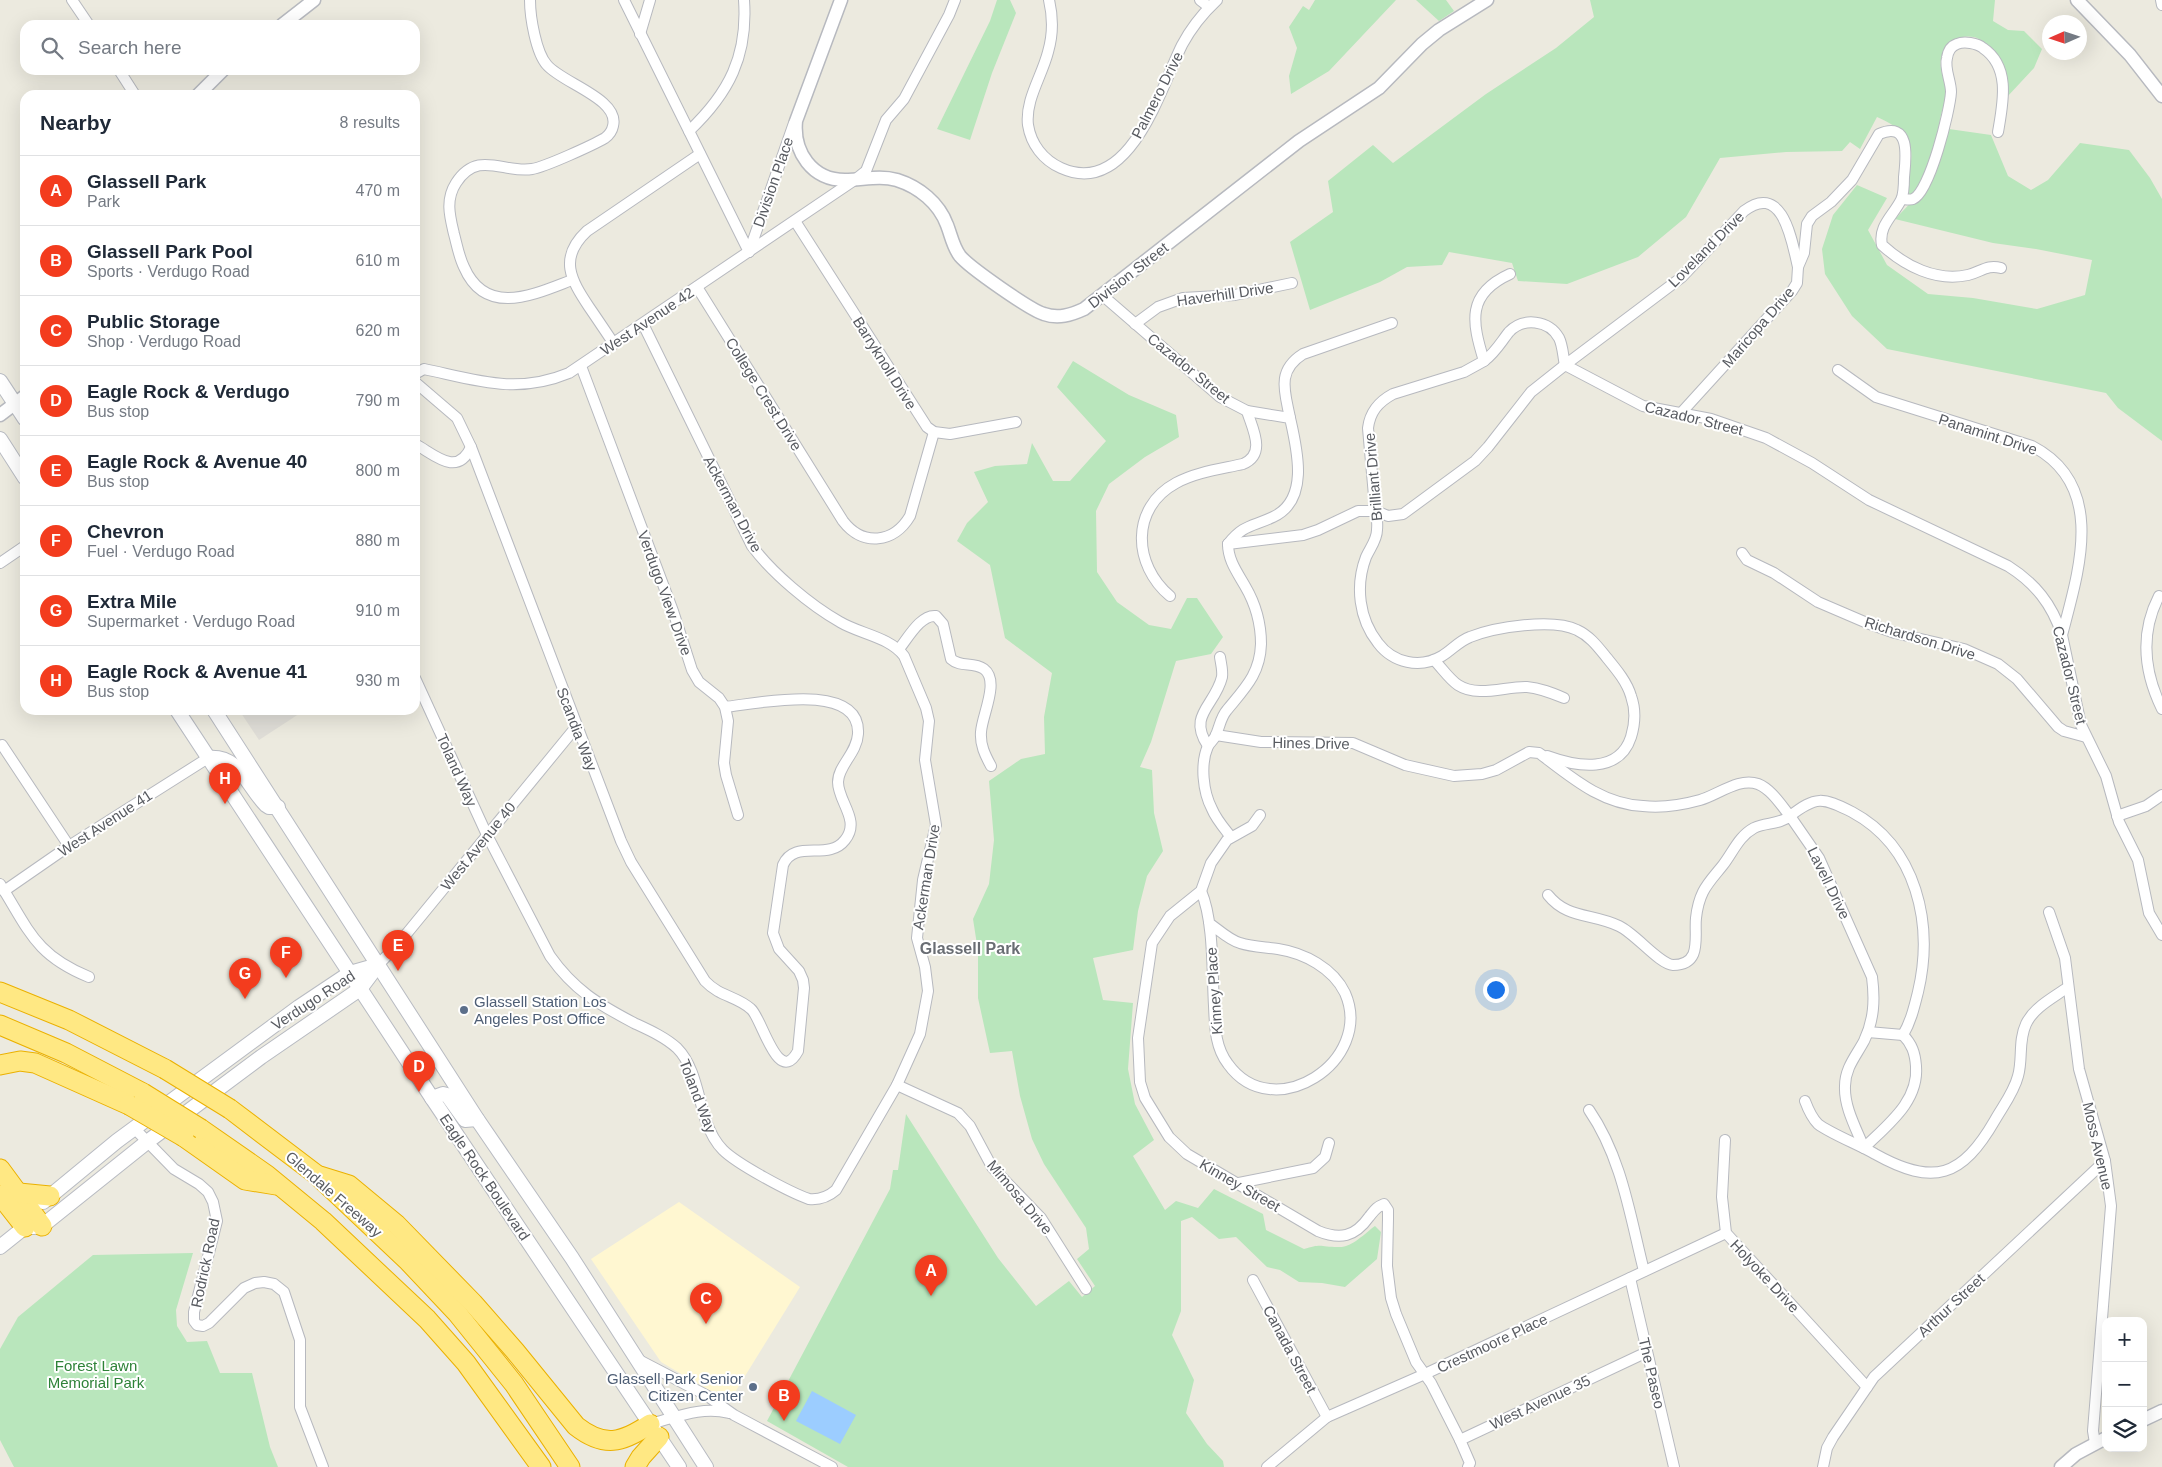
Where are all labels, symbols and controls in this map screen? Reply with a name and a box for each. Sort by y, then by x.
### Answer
north arrow [2042,15,2087,60]
search box [20,20,420,75]
icon: search [38,34,66,62]
text: Search here [78,37,182,58]
street label: Palmero Drive [1128,49,1186,141]
text: Nearby [40,111,111,134]
text: 8 results [340,114,400,131]
street label: Division Place [750,135,796,229]
text: Glassell Park [87,171,206,192]
text: A [50,182,62,199]
text: 470 m [356,182,400,199]
text: Park [87,193,120,210]
street label: Loveland Drive [1665,208,1747,290]
street label: Division Street [1085,238,1172,311]
text: Glassell Park Pool [87,241,253,262]
text: B [50,252,62,269]
text: 610 m [356,252,400,269]
text: Sports · Verdugo Road [87,263,250,280]
street label: Haverhill Drive [1176,279,1274,309]
street label: Maricopa Drive [1718,283,1798,371]
street label: West Avenue 42 [597,284,697,358]
text: Public Storage [87,311,220,332]
street label: Barryknoll Drive [850,314,920,412]
text: C [50,322,62,339]
text: 620 m [356,322,400,339]
street label: Cazador Street [1144,330,1234,407]
text: Shop · Verdugo Road [87,333,241,350]
street label: College Crest Drive [722,334,806,454]
text: Eagle Rock & Verdugo [87,381,290,402]
text: D [50,392,62,409]
text: 790 m [356,392,400,409]
street label: Cazador Street [1643,398,1746,439]
text: Bus stop [87,403,149,420]
street label: Panamint Drive [1937,410,2039,458]
street label: Brilliant Drive [1361,432,1385,522]
text: Eagle Rock & Avenue 40 [87,451,307,472]
street label: Ackerman Drive [700,453,766,555]
text: E [51,462,61,479]
text: 800 m [356,462,400,479]
text: Bus stop [87,473,149,490]
text: Chevron [87,521,164,542]
street label: Verdugo View Drive [635,528,695,658]
text: F [51,532,61,549]
text: 880 m [356,532,400,549]
text: Fuel · Verdugo Road [87,543,235,560]
text: Extra Mile [87,591,177,612]
text: G [50,602,62,619]
text: 910 m [356,602,400,619]
text: Supermarket · Verdugo Road [87,613,295,630]
street label: Richardson Drive [1863,613,1977,663]
street label: Cazador Street [2050,624,2091,727]
text: Eagle Rock & Avenue 41 [87,661,307,682]
text: H [50,672,62,689]
text: 930 m [356,672,400,689]
text: Bus stop [87,683,149,700]
street label: Scandia Way [553,685,601,774]
street label: Toland Way [433,731,481,809]
street label: Hines Drive [1272,734,1350,752]
pin: H [209,763,241,804]
street label: West Avenue 41 [55,786,155,860]
street label: West Avenue 40 [437,798,519,894]
street label: Ackerman Drive [909,823,943,931]
street label: Lavell Drive [1804,844,1854,922]
pin: E [382,930,414,971]
pin: F [270,937,302,978]
district label: Glassell Park [920,940,1020,957]
street label: Kinney Place [1202,947,1226,1035]
pin: G [229,958,261,999]
street label: Verdugo Road [268,967,358,1033]
your location [1483,977,1509,1003]
place label: Glassell Station Los Angeles Post Office [474,993,607,1027]
marker: Glassell Station Los Angeles Post Office [458,1004,470,1016]
pin: D [403,1051,435,1092]
street label: Toland Way [676,1057,720,1136]
street label: Moss Avenue [2080,1100,2116,1192]
street label: Eagle Rock Boulevard [436,1111,534,1243]
street label: Glendale Freeway [282,1148,386,1241]
street label: Kinney Street [1197,1155,1284,1215]
street label: Mimosa Drive [984,1156,1056,1238]
street label: Rodrick Road [187,1217,223,1309]
street label: Holyoke Drive [1727,1236,1803,1316]
pin: A [915,1255,947,1296]
street label: Arthur Street [1914,1269,1988,1340]
pin: C [690,1283,722,1324]
street label: Canada Street [1260,1302,1321,1396]
street label: Crestmoore Place [1434,1310,1550,1376]
map controls [2102,1317,2147,1452]
button: + [2102,1317,2147,1362]
street label: The Paseo [1636,1336,1668,1410]
park label: Forest Lawn Memorial Park [48,1357,145,1391]
button: − [2102,1362,2147,1407]
place label: Glassell Park Senior Citizen Center [607,1370,743,1404]
street label: West Avenue 35 [1487,1371,1593,1433]
pin: B [768,1380,800,1421]
marker: Glassell Park Senior Citizen Center [747,1381,759,1393]
button: layers [2102,1407,2147,1452]

